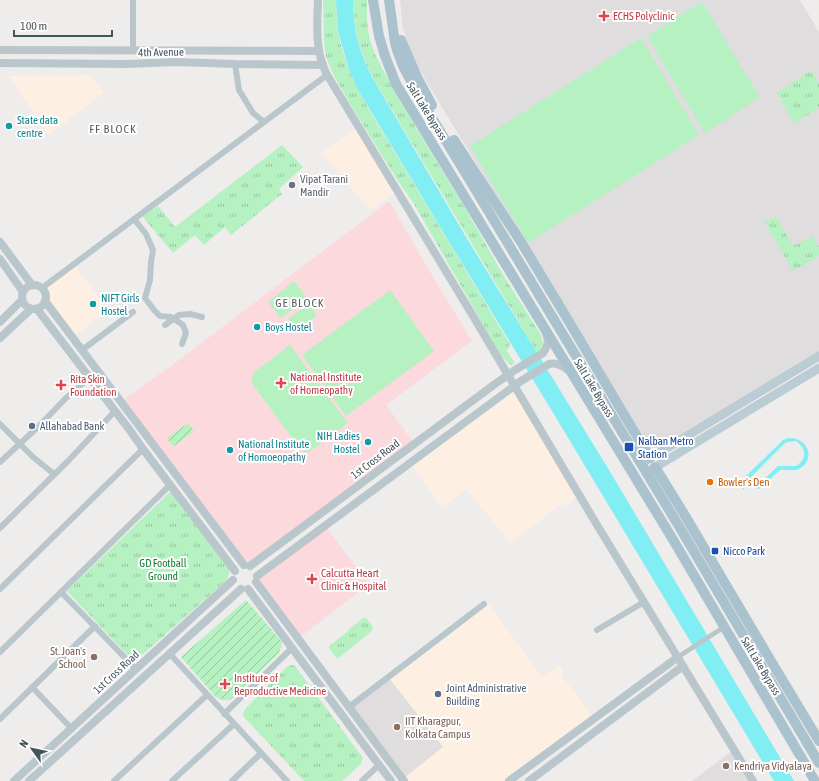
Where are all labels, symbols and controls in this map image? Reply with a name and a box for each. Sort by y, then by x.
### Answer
marker: ECHS Polyclinic [598,10,610,22]
place label: ECHS Polyclinic [613,10,675,22]
scale bar [14,12,112,38]
text: 100 m [20,19,47,33]
street label: 4th Avenue [138,46,184,58]
street label: Salt Lake Bypass [405,80,450,142]
place label: State data centre [17,114,58,139]
marker: State data centre [4,121,14,131]
district label: FF BLOCK [89,122,137,136]
place label: Vipat Tarani Mandir [300,173,348,198]
marker: Vipat Tarani Mandir [287,180,297,190]
place label: NIFT Girls Hostel [101,292,140,317]
district label: GE BLOCK [275,296,325,310]
marker: NIFT Girls Hostel [88,299,98,309]
place label: Boys Hostel [265,321,312,333]
marker: Boys Hostel [252,322,262,332]
street label: Salt Lake Bypass [572,357,616,419]
place label: National Institute of Homeopathy [290,371,362,396]
place label: Rita Skin Foundation [70,373,117,398]
marker: National Institute of Homeopathy [275,377,287,389]
marker: Rita Skin Foundation [55,379,67,391]
place label: Allahabad Bank [40,420,104,432]
marker: Allahabad Bank [27,421,37,431]
place label: NIH Ladies Hostel [317,430,360,455]
place label: Nalban Metro Station [638,435,694,460]
street label: 1st Cross Road [348,437,402,481]
marker: NIH Ladies Hostel [363,437,373,447]
place label: National Institute of Homoeopathy [238,438,310,463]
marker: Nalban Metro Station [623,441,635,453]
marker: National Institute of Homoeopathy [225,445,235,455]
place label: Bowler's Den [718,476,770,488]
marker: Bowler's Den [705,477,715,487]
place label: Nicco Park [723,545,765,557]
marker: Nicco Park [710,546,720,556]
park label: GD Football Ground [139,557,187,582]
place label: Calcutta Heart Clinic & Hospital [321,567,387,592]
marker: Calcutta Heart Clinic & Hospital [306,573,318,585]
street label: Salt Lake Bypass [739,635,783,697]
place label: St. Joan's School [50,645,86,670]
street label: 1st Cross Road [91,648,141,696]
marker: St. Joan's School [89,652,99,662]
place label: Institute of Reproductive Medicine [234,672,326,697]
marker: Institute of Reproductive Medicine [219,678,231,690]
place label: Joint Administrative Building [446,682,526,707]
marker: Joint Administrative Building [433,689,443,699]
place label: IIT Kharagpur, Kolkata Campus [405,715,471,740]
marker: IIT Kharagpur, Kolkata Campus [392,722,402,732]
north arrow [12,729,52,769]
text: N [17,738,30,750]
place label: Kendriya Vidyalaya [734,760,812,772]
marker: Kendriya Vidyalaya [721,761,731,771]

